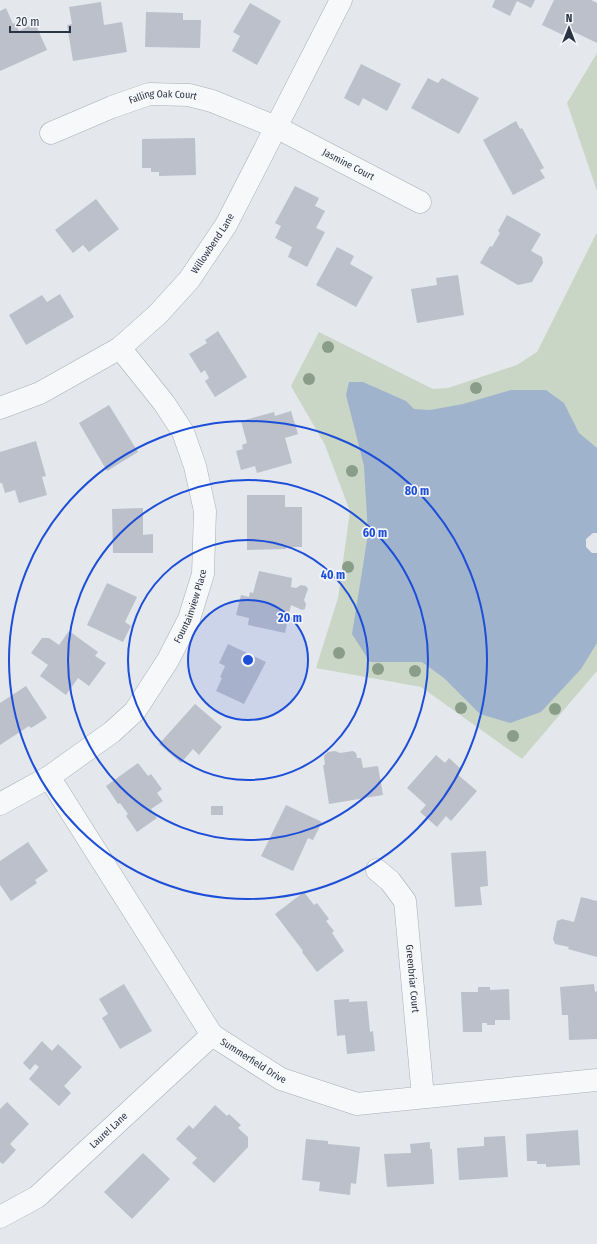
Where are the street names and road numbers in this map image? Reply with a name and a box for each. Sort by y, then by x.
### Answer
street label: Falling Oak Court [127,88,199,107]
street label: Jasmine Court [320,146,377,183]
street label: Willowbend Lane [189,211,237,276]
street label: Fountainview Place [172,569,209,645]
street label: Greenbriar Court [403,944,421,1014]
street label: Summerfield Drive [218,1036,288,1086]
street label: Laurel Lane [87,1110,130,1151]

